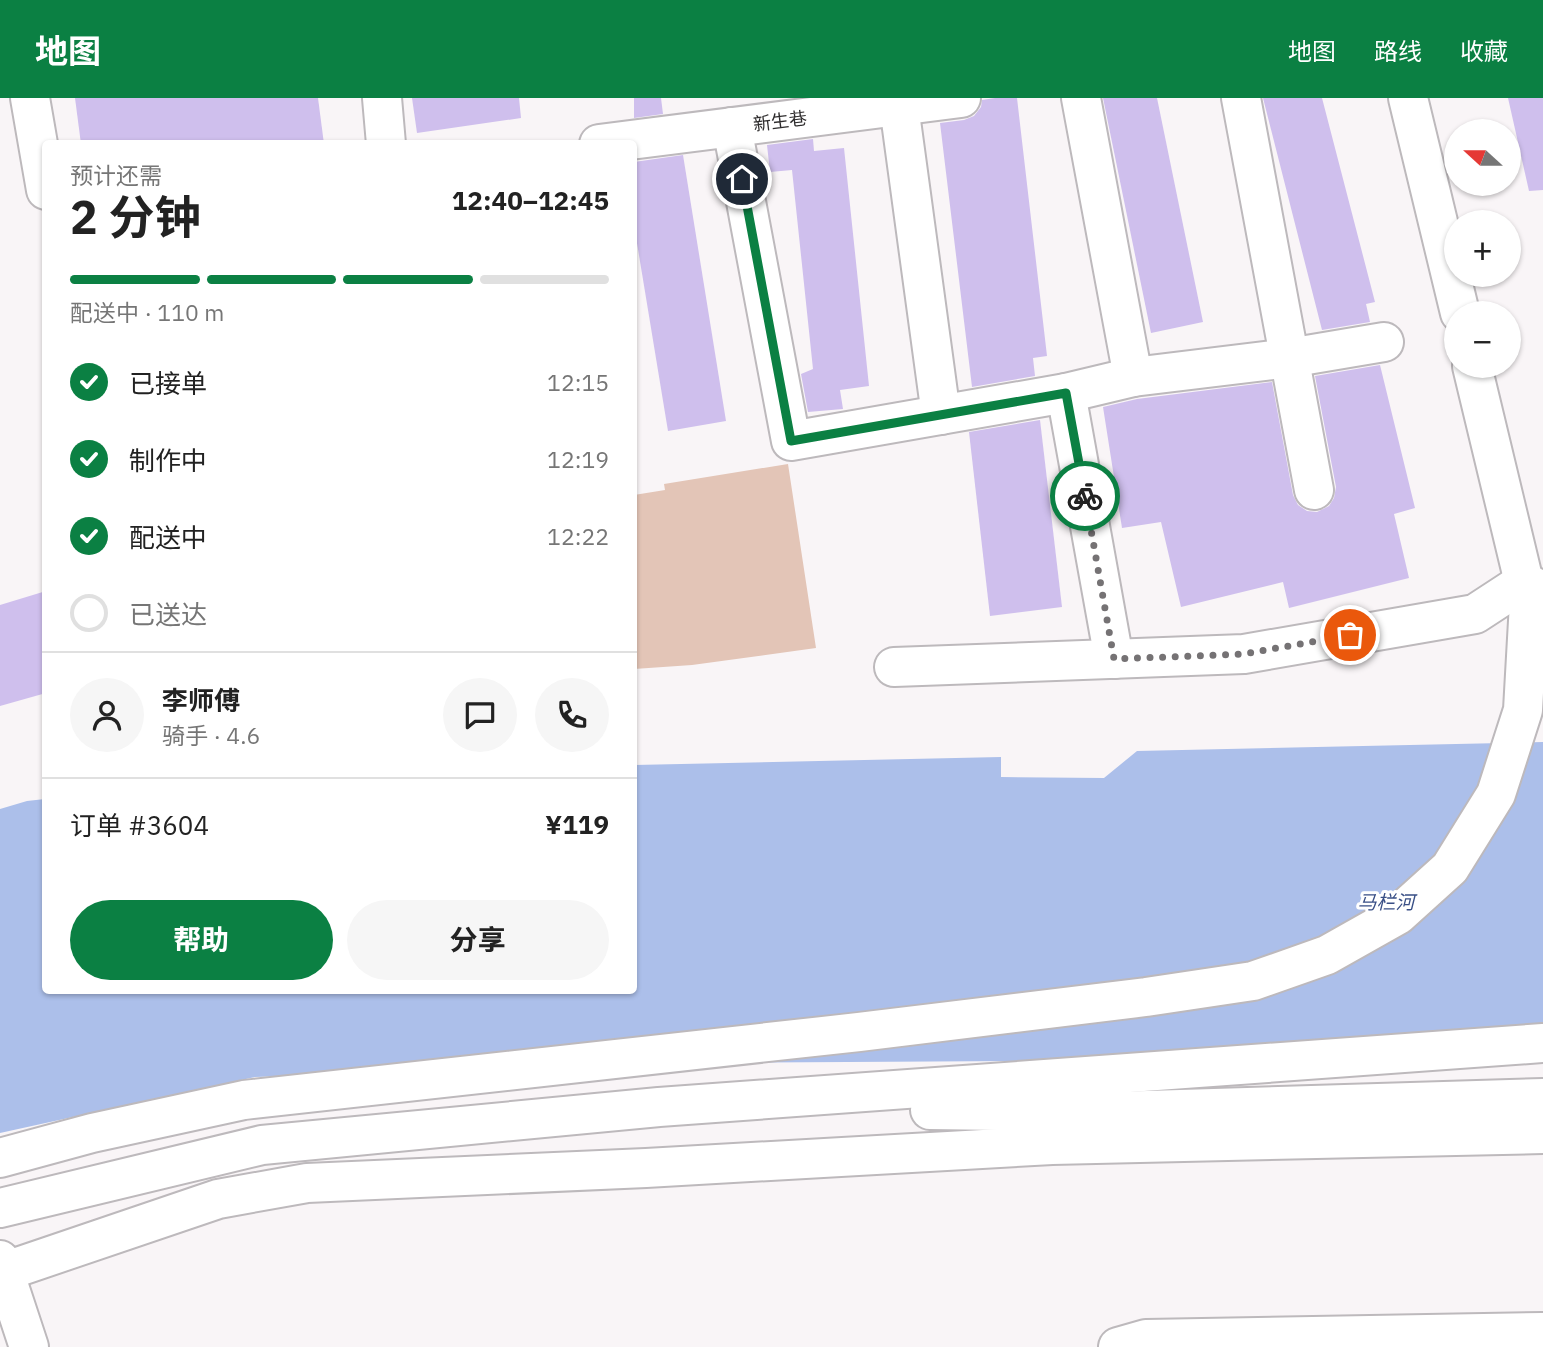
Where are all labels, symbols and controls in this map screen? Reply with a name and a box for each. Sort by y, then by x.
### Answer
text: 地图 [35,29,101,72]
text: 地图 [1288,35,1336,67]
text: 路线 [1374,35,1422,67]
text: 收藏 [1460,35,1508,67]
street label: 新生巷 [752,106,808,136]
north arrow [1444,119,1521,196]
map controls [1444,119,1521,378]
pin [712,149,772,209]
text: 预计还需 [70,160,162,190]
icon: home [723,160,761,198]
text: 12:40–12:45 [452,183,609,217]
text: 2 分钟 [70,187,200,247]
button: + [1444,210,1521,287]
text: 配送中 · 110 m [70,297,224,327]
button: − [1444,301,1521,378]
icon: check [70,363,108,401]
text: 已接单 [129,366,207,400]
text: 12:15 [547,367,609,397]
icon: check [70,440,108,478]
text: 制作中 [129,443,207,477]
text: 12:19 [547,444,609,474]
courier [1050,461,1120,531]
icon: bike [1066,477,1104,515]
icon: check [70,517,108,555]
text: 配送中 [129,520,207,554]
text: 12:22 [547,521,609,551]
text: 已送达 [129,597,207,631]
pin [1320,605,1380,665]
icon: bag [1331,616,1369,654]
button: person [70,678,144,752]
button: chat [443,678,517,752]
button: phone [535,678,609,752]
text: 李师傅 [162,683,240,717]
text: 骑手 · 4.6 [162,720,260,750]
text: ¥119 [545,807,609,841]
text: 订单 #3604 [70,808,209,842]
water label: 马栏河 [1357,890,1418,914]
button: 帮助 [70,900,333,980]
button: 分享 [347,900,609,980]

